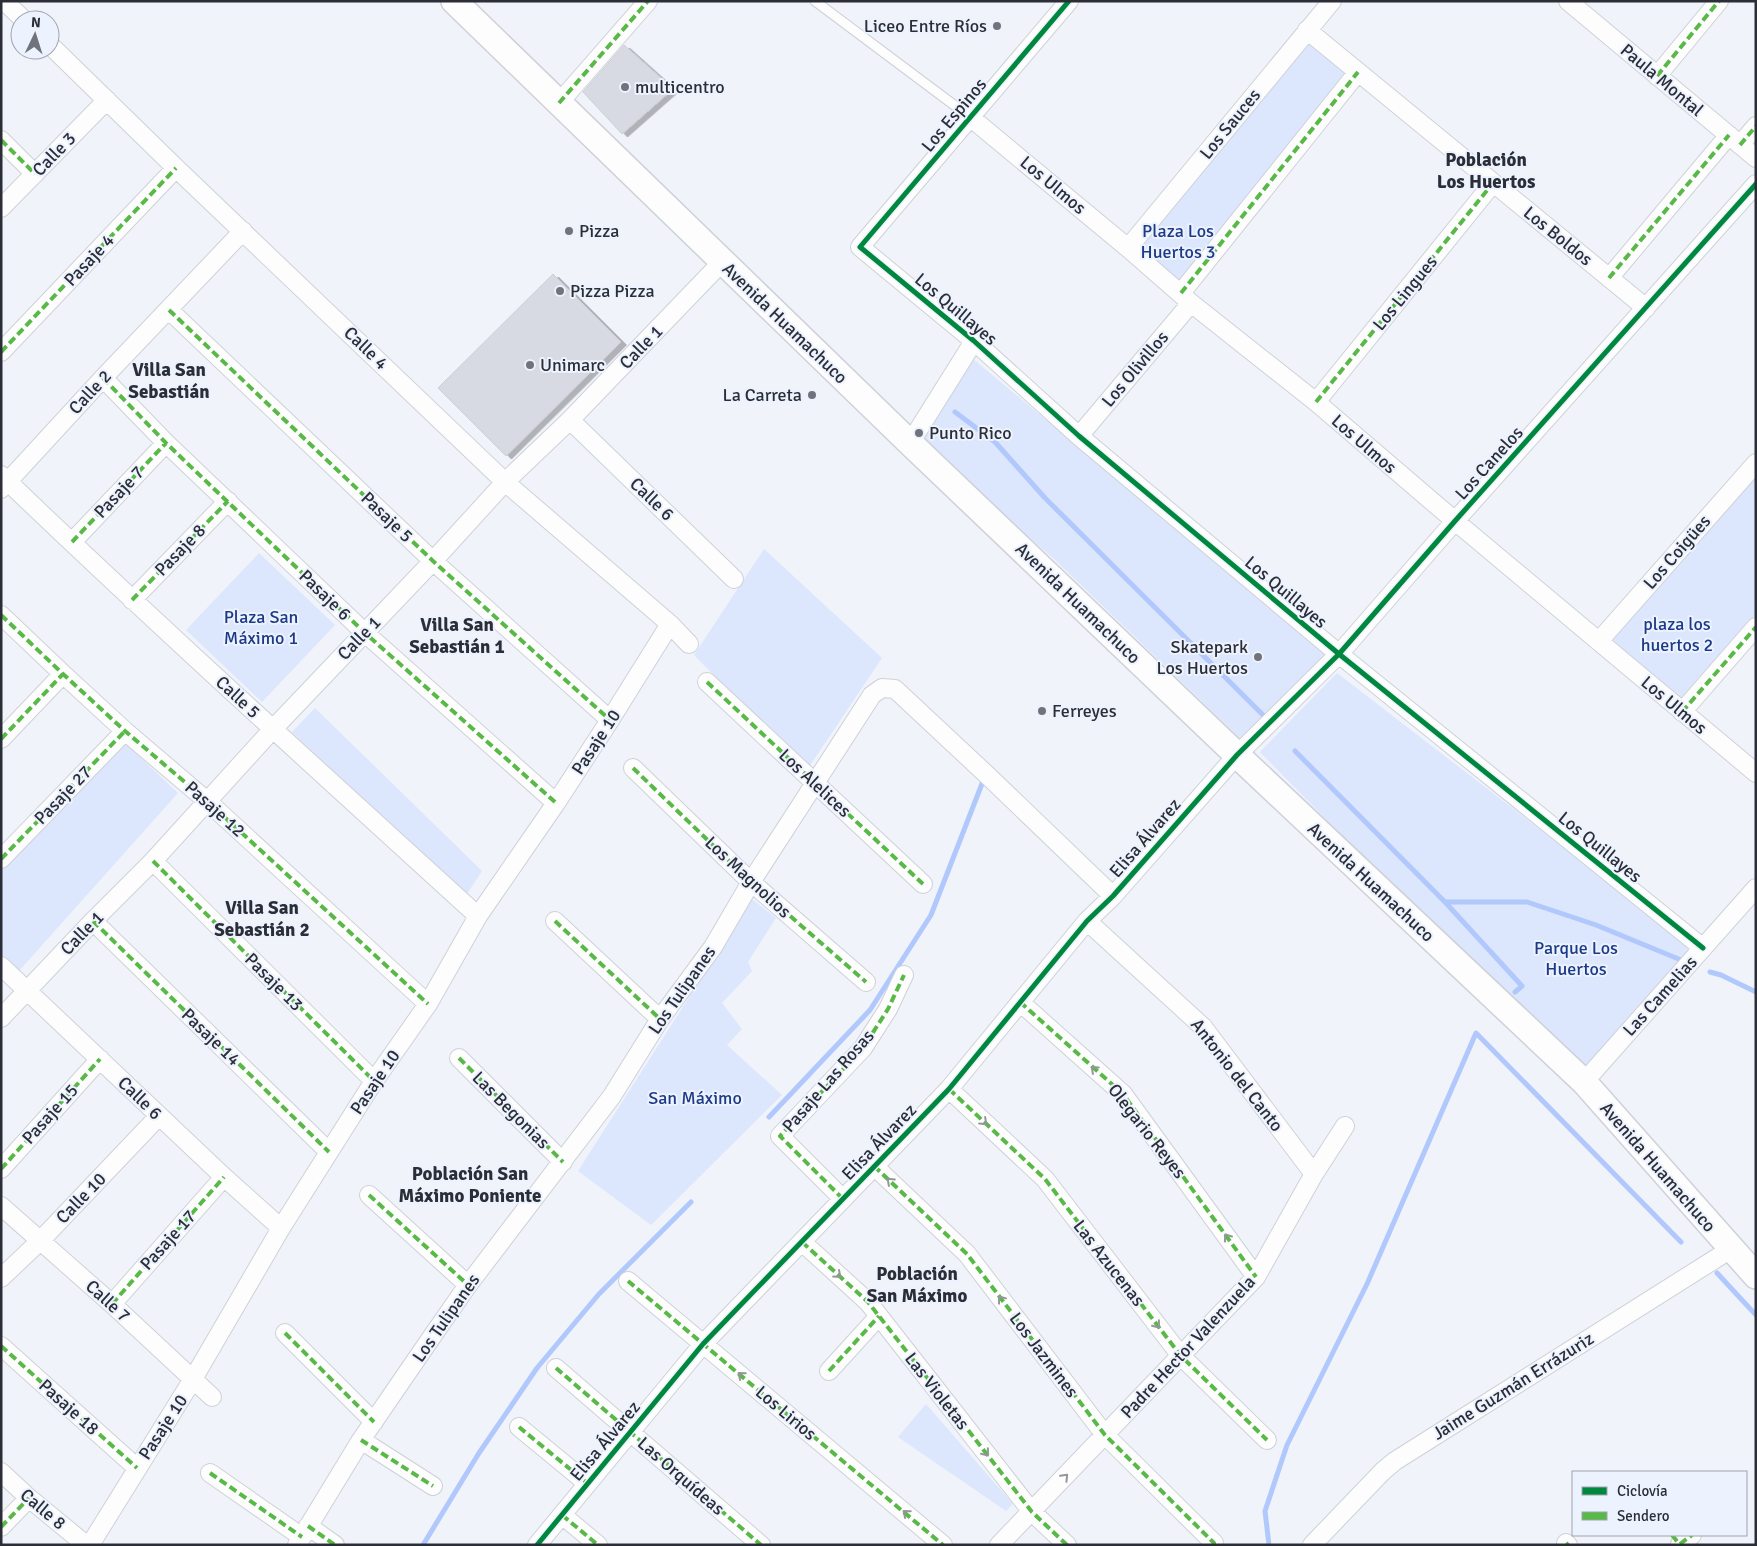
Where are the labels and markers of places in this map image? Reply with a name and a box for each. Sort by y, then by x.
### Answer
place label: Liceo Entre Ríos [864,15,987,37]
marker: Liceo Entre Ríos [991,20,1003,32]
place label: multicentro [635,76,725,98]
marker: multicentro [619,81,631,93]
place label: Pizza [579,220,619,242]
marker: Pizza [563,225,575,237]
place label: Pizza Pizza [570,280,655,302]
marker: Pizza Pizza [554,285,566,297]
place label: Unimarc [540,354,605,376]
marker: Unimarc [524,359,536,371]
place label: La Carreta [722,384,802,406]
marker: La Carreta [806,389,818,401]
place label: Punto Rico [929,422,1012,444]
marker: Punto Rico [913,427,925,439]
place label: Skatepark Los Huertos [1157,636,1248,679]
marker: Skatepark Los Huertos [1252,651,1264,663]
place label: Ferreyes [1052,700,1117,722]
marker: Ferreyes [1036,705,1048,717]

